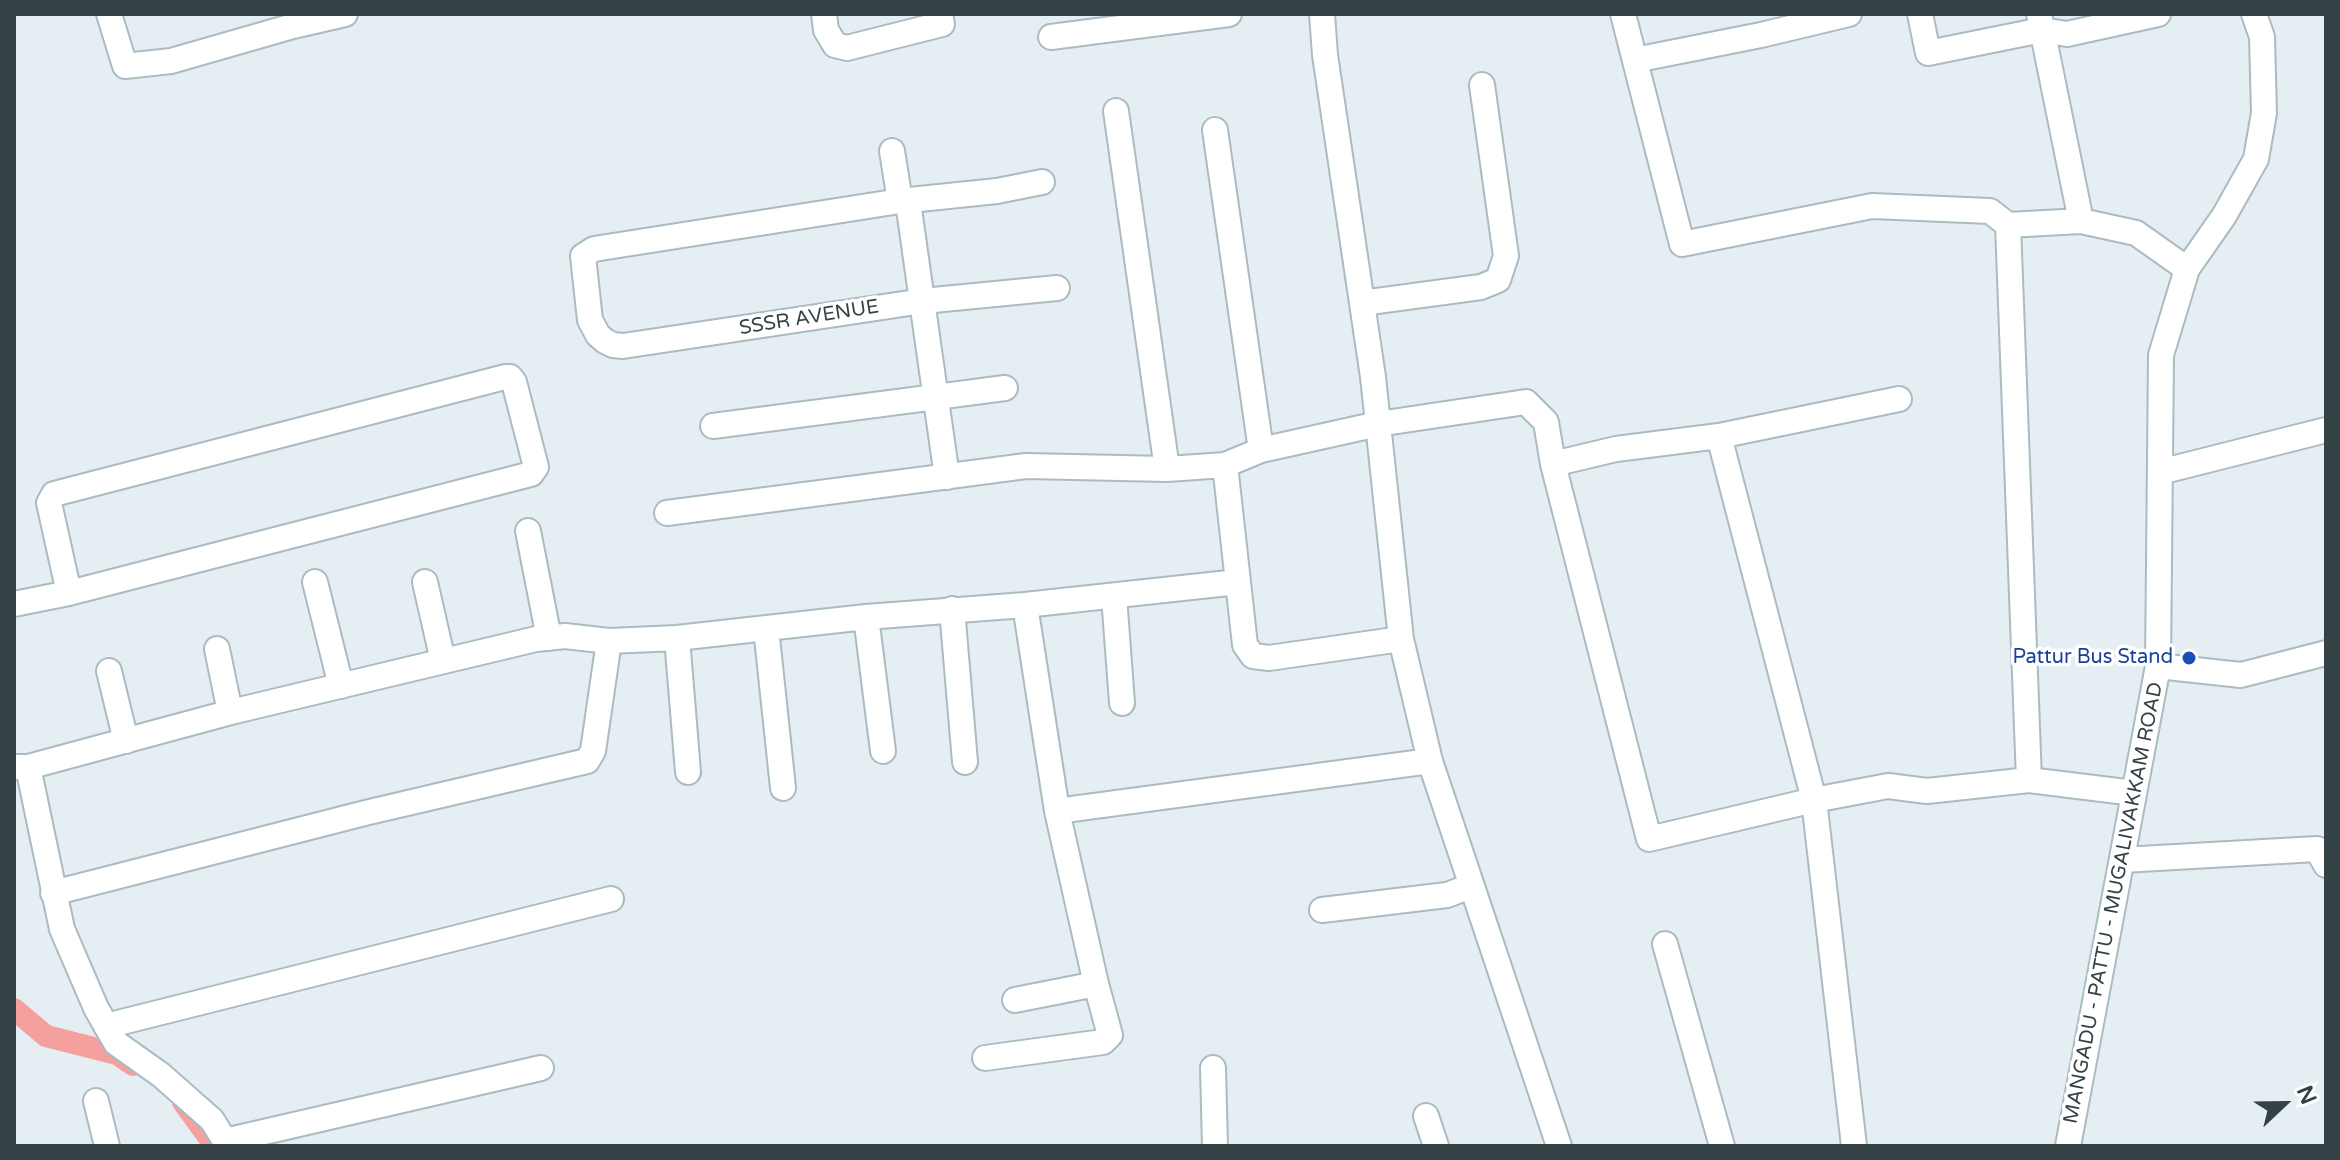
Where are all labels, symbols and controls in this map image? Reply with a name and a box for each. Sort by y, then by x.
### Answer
street label: SSSR AVENUE [737,295,881,341]
place label: Pattur Bus Stand [2013,646,2173,670]
marker: Pattur Bus Stand [2180,649,2198,667]
street label: MANGADU - PATTU - MUGALIVAKKAM ROAD [2059,680,2169,1126]
north arrow [2244,1064,2324,1144]
text: N [2291,1082,2322,1108]

